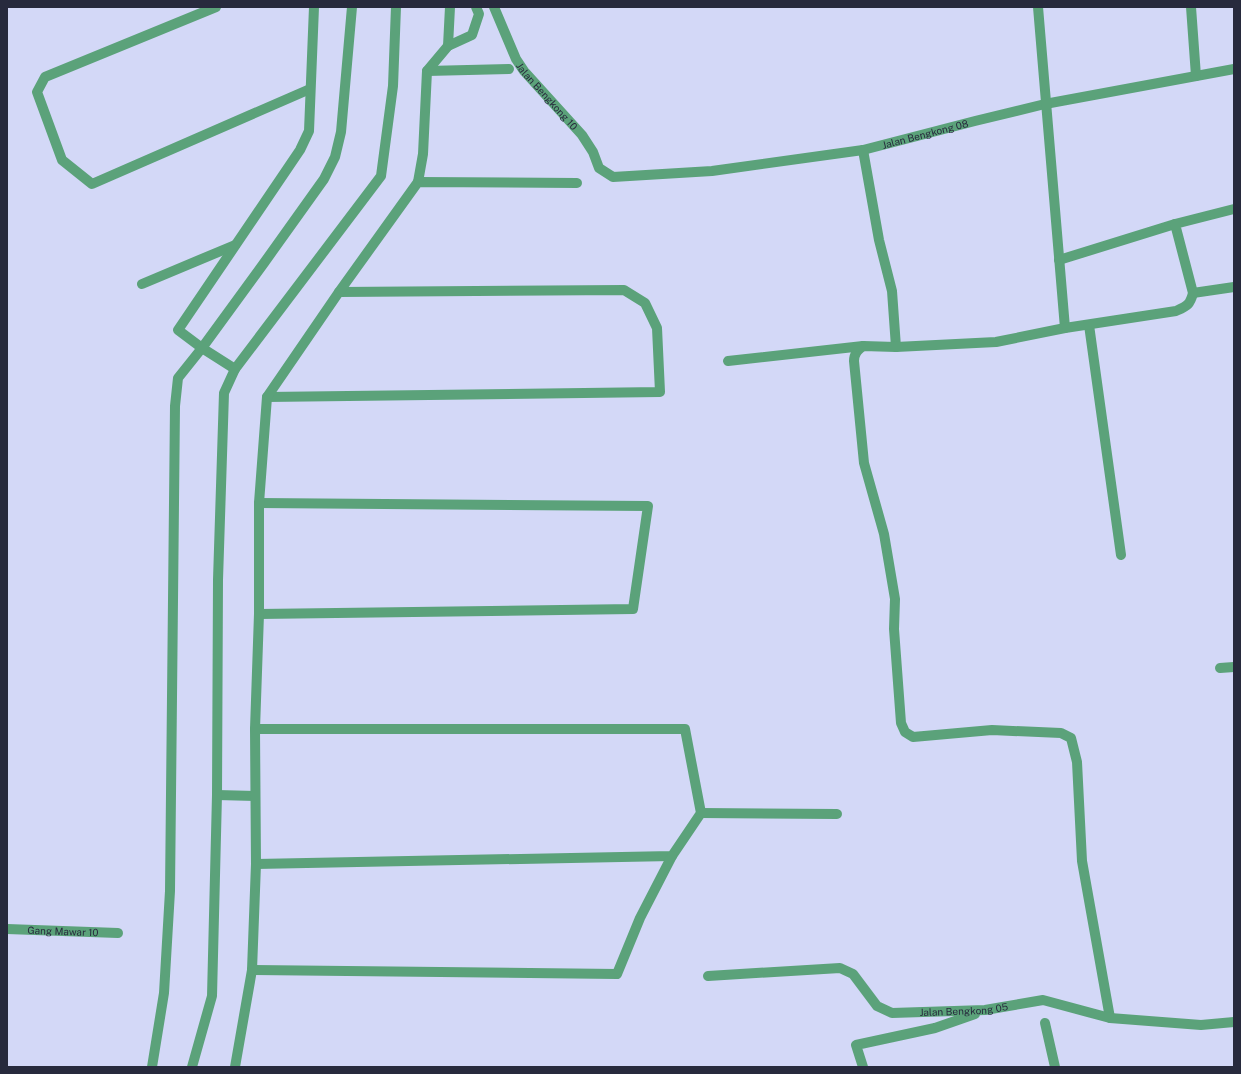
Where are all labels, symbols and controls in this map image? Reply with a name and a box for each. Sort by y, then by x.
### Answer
street label: Jalan Bengkong 10 [514,60,580,132]
street label: Jalan Bengkong 08 [881,117,969,151]
street label: Gang Mawar 10 [27,924,99,938]
street label: Jalan Bengkong 05 [919,1000,1009,1018]

